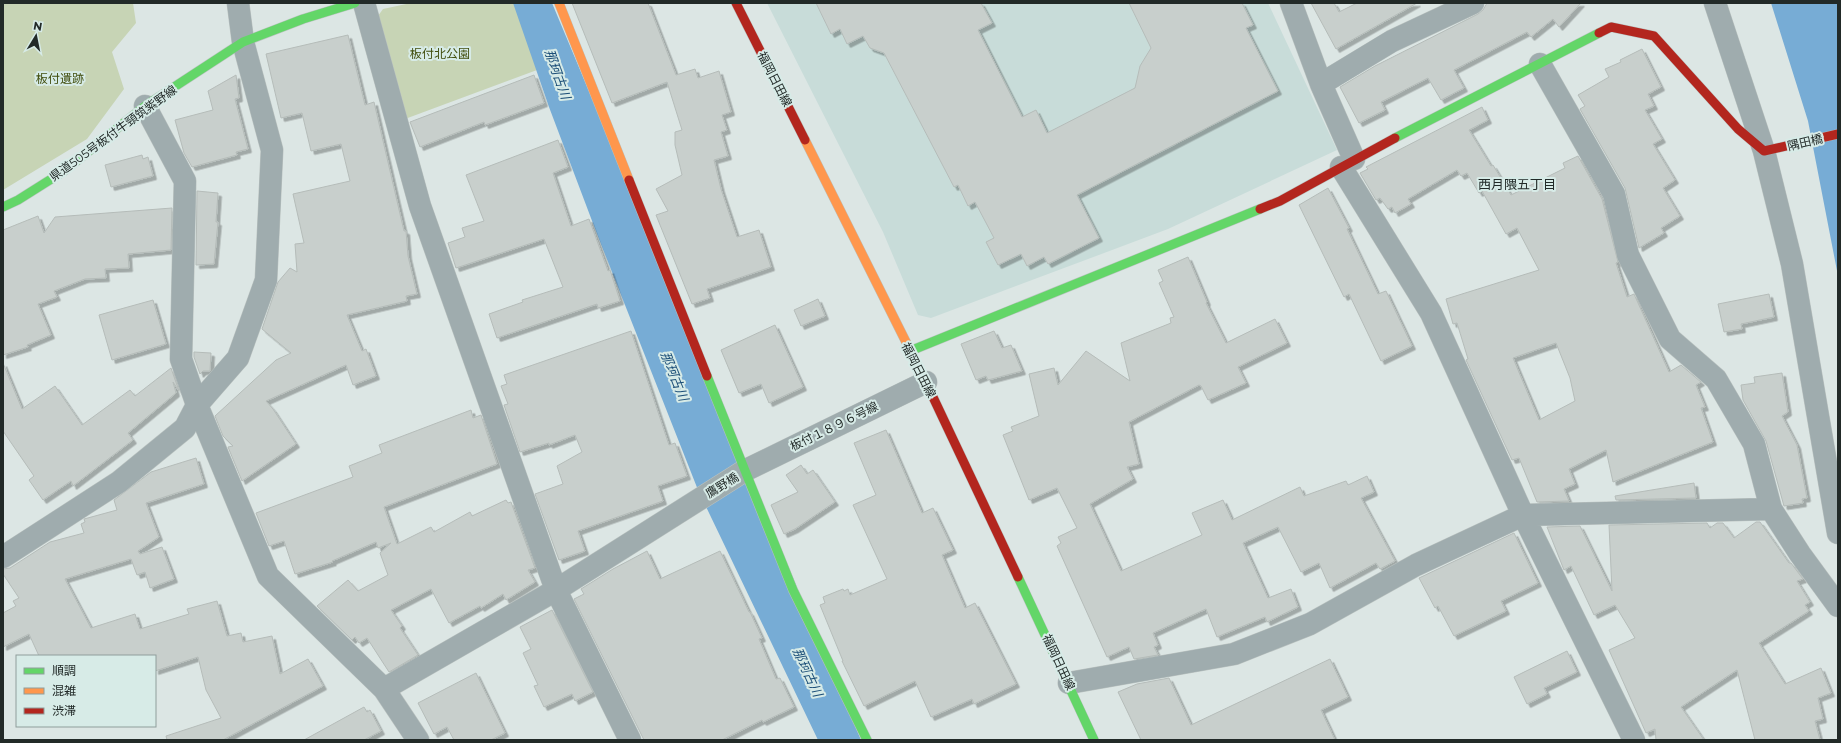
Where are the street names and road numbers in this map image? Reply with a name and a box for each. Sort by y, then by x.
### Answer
street label: 福岡日田線 [755,49,795,109]
street label: 県道505号板付牛頸筑紫野線 [46,82,180,184]
street label: 隅田橋 [1786,131,1824,153]
street label: 福岡日田線 [899,340,939,400]
street label: 板付１８９６号線 [788,398,880,454]
street label: 鷹野橋 [703,469,741,501]
street label: 福岡日田線 [1040,632,1078,692]

